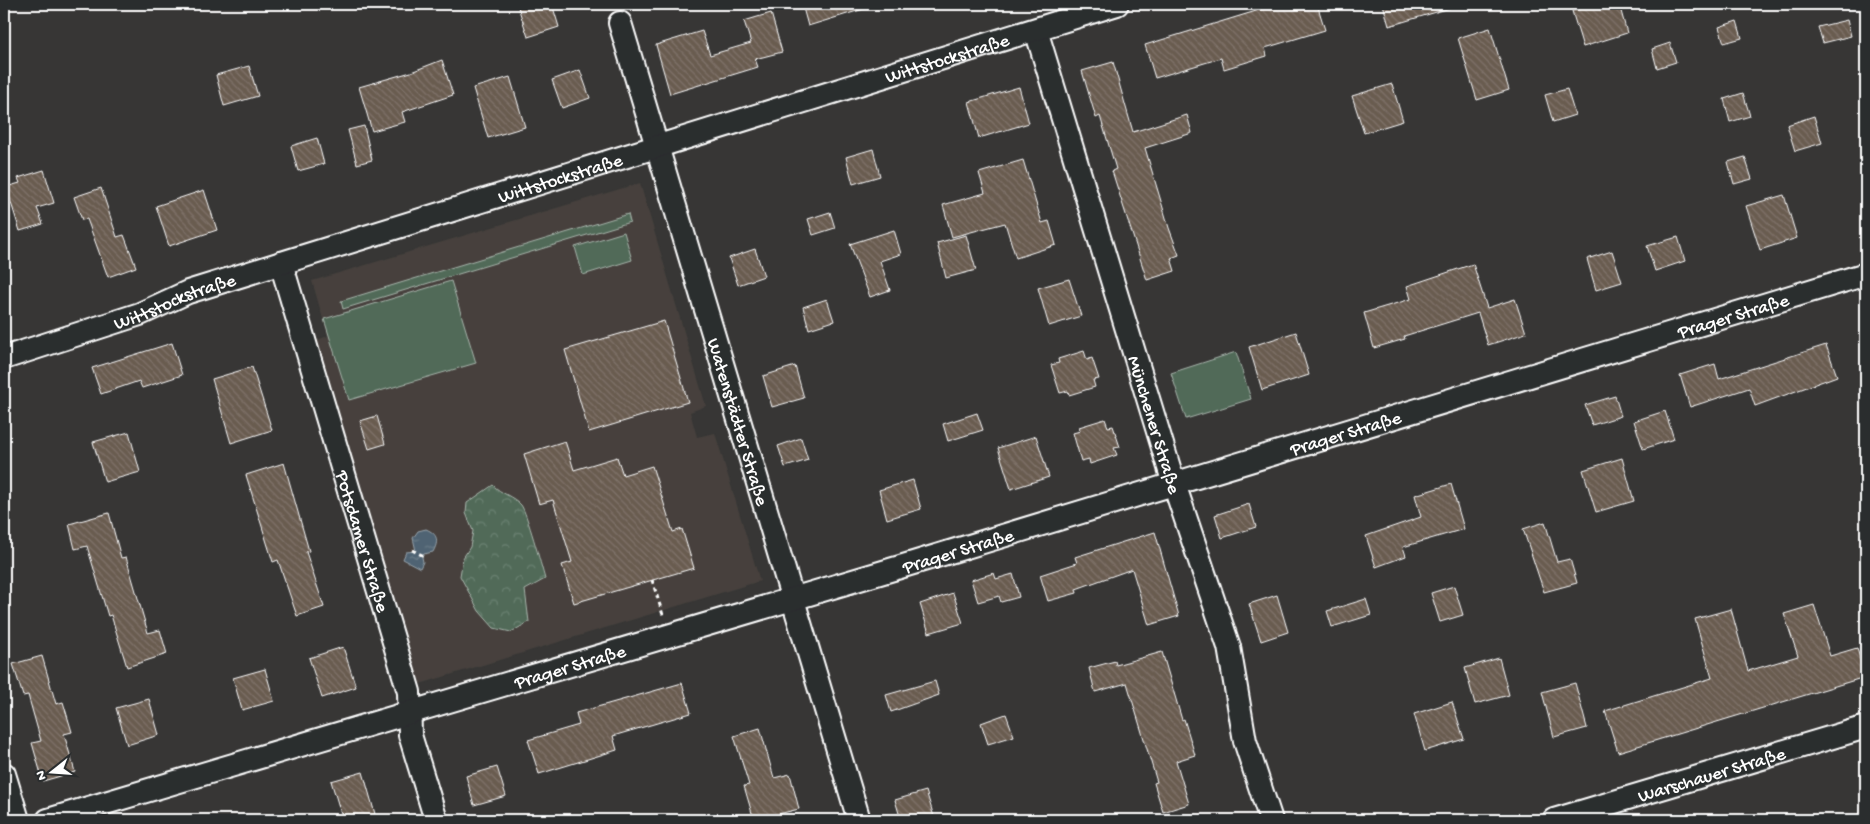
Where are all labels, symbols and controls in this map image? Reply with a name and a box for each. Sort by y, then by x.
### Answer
street label: Wittstockstraße [883,30,1013,90]
street label: Wittstockstraße [496,150,626,210]
street label: Wittstockstraße [112,270,239,337]
street label: Prager Straße [1675,290,1792,346]
street label: Watenstädter Straße [700,336,772,509]
street label: Münchener Straße [1121,353,1185,497]
street label: Prager Straße [1287,408,1405,463]
street label: Potsdamer Straße [328,467,393,616]
street label: Prager Straße [899,525,1017,581]
street label: Prager Straße [511,641,629,696]
street label: Warschauer Straße [1636,744,1789,809]
north arrow [28,746,78,796]
text: N [32,768,51,782]

